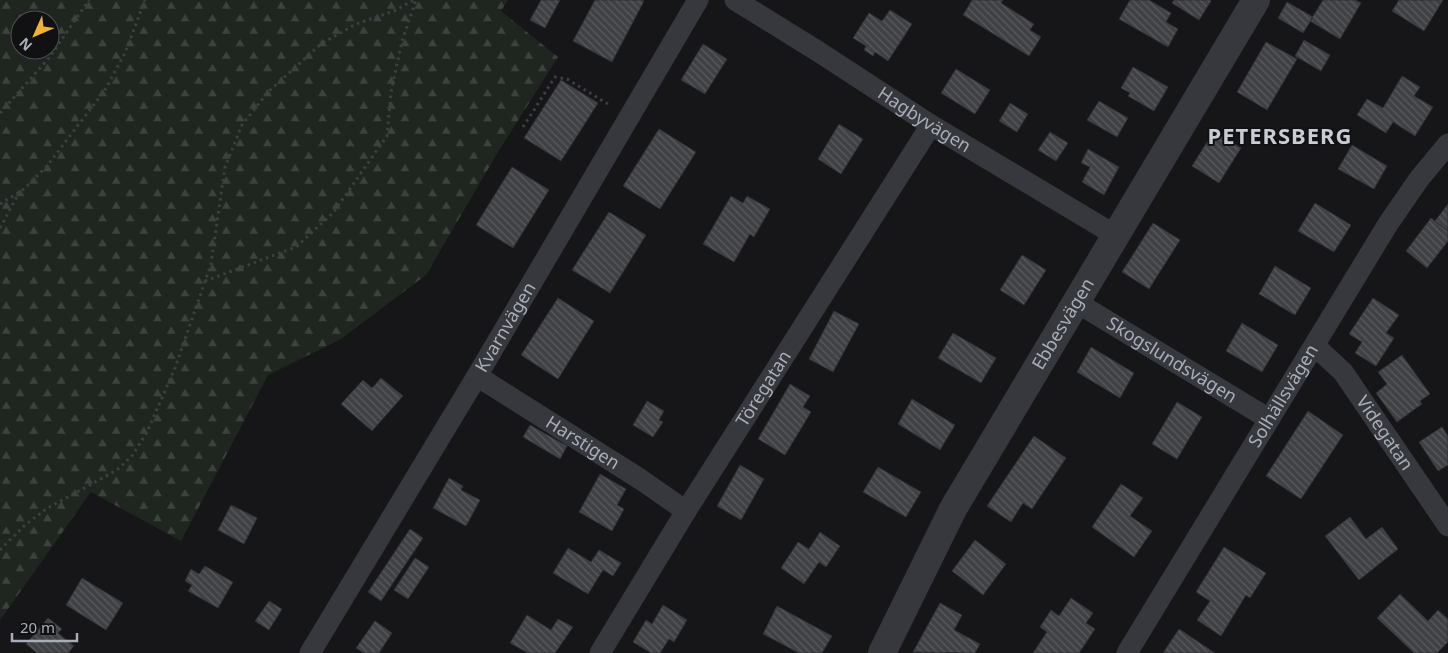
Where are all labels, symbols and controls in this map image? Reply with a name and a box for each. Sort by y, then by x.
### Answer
north arrow [10,10,60,60]
text: N [15,34,36,55]
street label: Hagbyvägen [873,81,976,157]
district label: PETERSBERG [1208,120,1352,150]
street label: Ebbesvägen [1026,273,1099,374]
street label: Kvarnvägen [469,277,541,376]
street label: Skogslundsvägen [1103,310,1242,408]
street label: Solhällsvägen [1242,339,1323,451]
street label: Töregatan [730,345,796,431]
street label: Videgatan [1351,390,1419,475]
street label: Harstigen [542,410,625,474]
scale bar [12,610,78,642]
text: 20 m [20,617,55,637]

